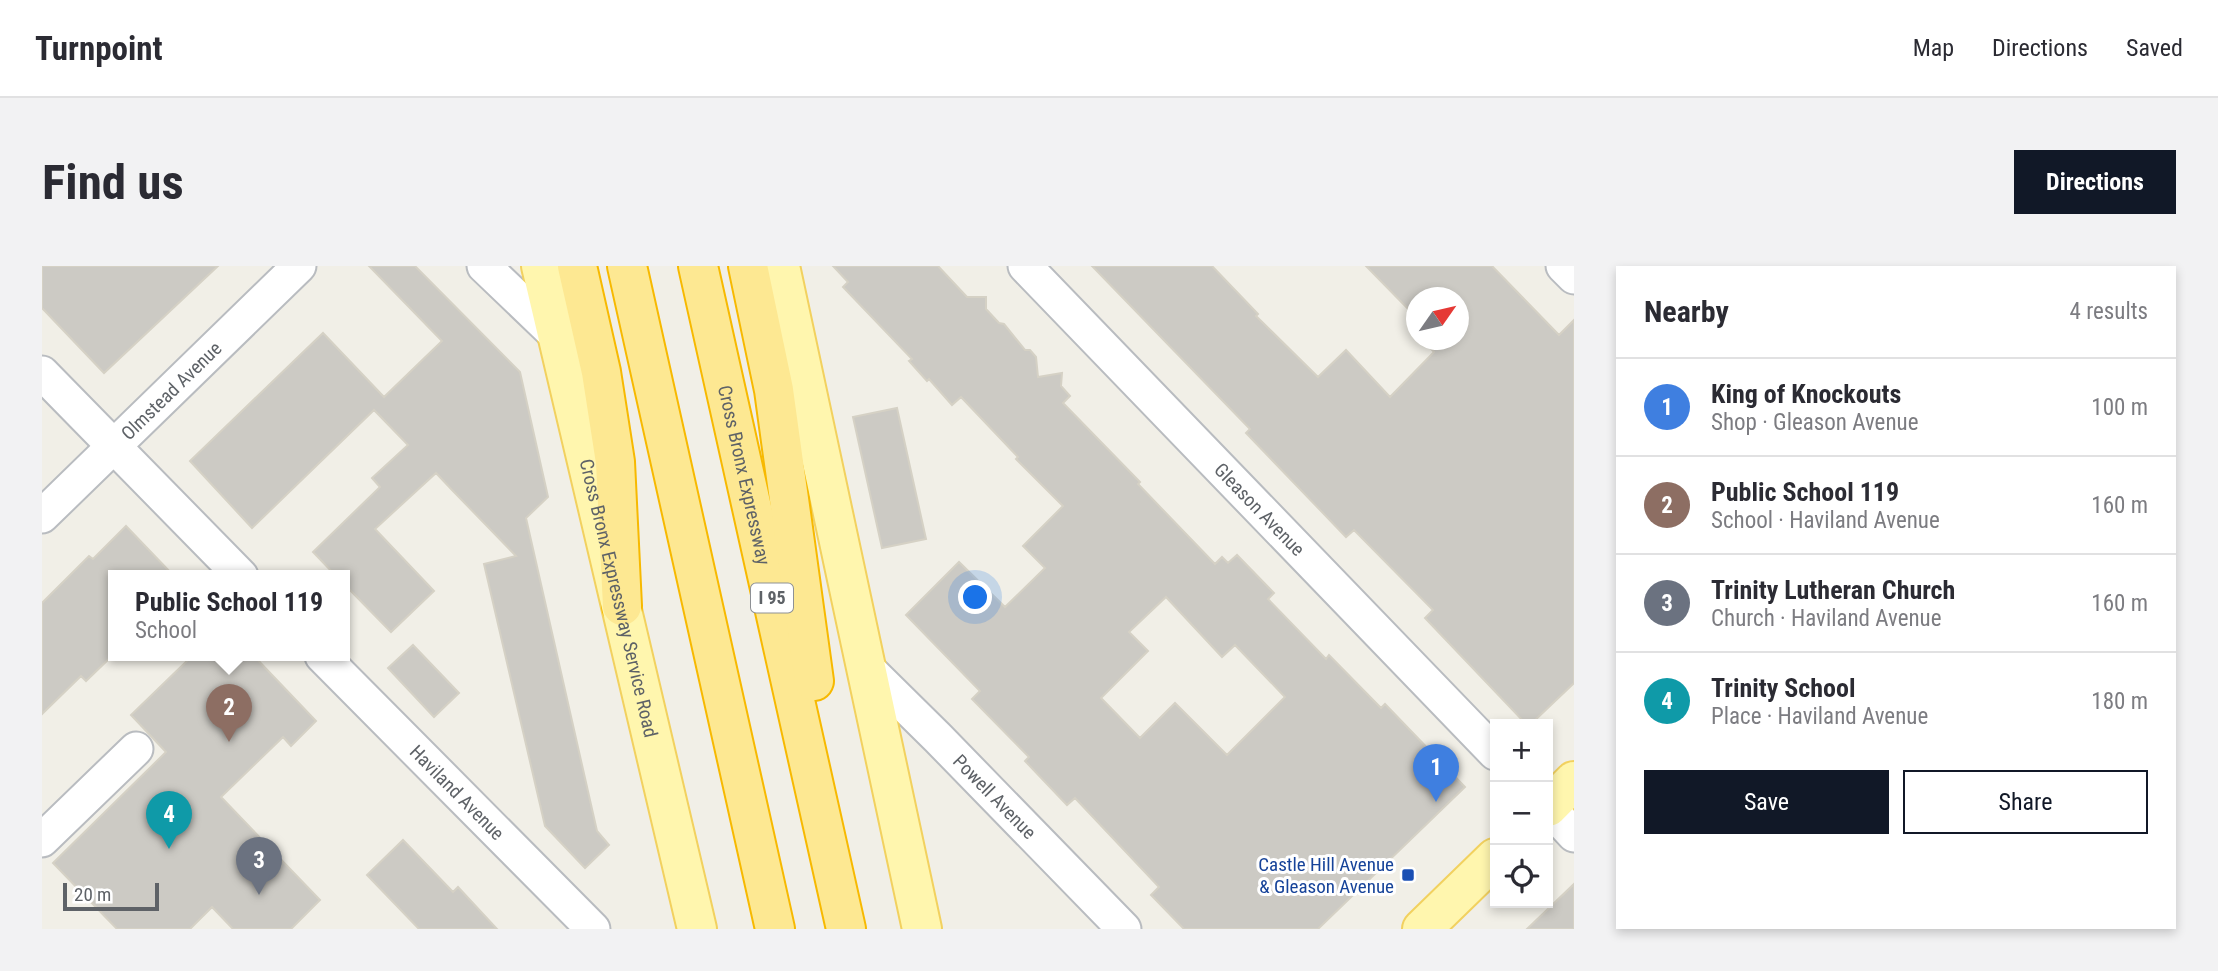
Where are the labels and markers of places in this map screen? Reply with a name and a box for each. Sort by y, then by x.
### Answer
pin: 2 [206,684,252,742]
pin: 1 [1413,744,1459,802]
pin: 4 [146,791,192,849]
pin: 3 [236,837,282,895]
place label: Castle Hill Avenue & Gleason Avenue [1258,853,1394,898]
marker: Castle Hill Avenue & Gleason Avenue [1400,867,1416,883]

